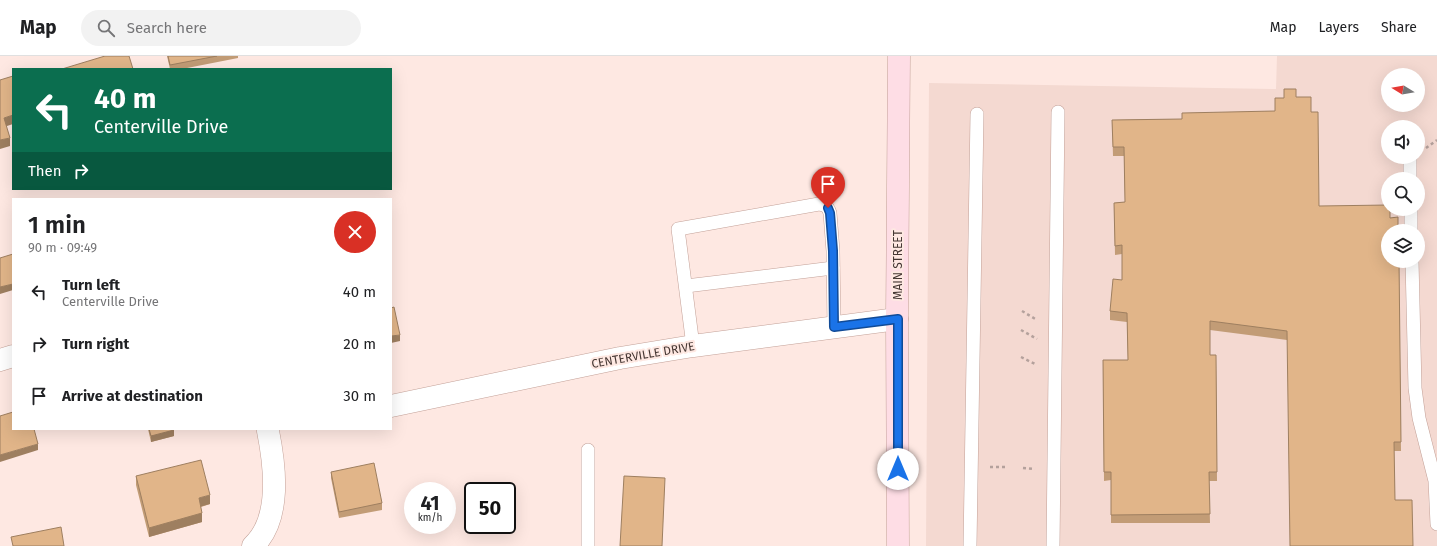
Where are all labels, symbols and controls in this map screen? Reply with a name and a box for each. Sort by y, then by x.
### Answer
search box [81,10,361,46]
text: Map [20,16,57,39]
icon: search [95,17,117,39]
text: Search here [127,19,207,37]
text: Map [1270,19,1296,36]
text: Layers [1318,19,1359,36]
text: Share [1381,19,1417,36]
north arrow [1381,68,1425,112]
map controls [1381,68,1425,268]
text: 40 m [94,82,157,115]
icon: left [28,84,80,136]
text: Centerville Drive [94,116,228,138]
button: sound [1381,120,1425,164]
icon: right [70,160,92,182]
text: Then [28,162,62,180]
pin [811,167,845,208]
button: search [1381,172,1425,216]
icon: arrive [817,173,839,195]
text: 1 min [28,211,86,239]
button: close [334,211,376,253]
button: layers [1381,224,1425,268]
street label: MAIN STREET [891,229,905,300]
text: 90 m · 09:49 [28,240,97,255]
text: Turn left [62,276,120,294]
icon: left [28,281,50,303]
text: 40 m [343,283,376,301]
text: Centerville Drive [62,294,159,309]
icon: right [28,333,50,355]
text: Turn right [62,335,129,353]
text: 20 m [343,335,376,353]
street label: CENTERVILLE DRIVE [590,339,696,371]
icon: arrive [28,385,50,407]
text: Arrive at destination [62,387,203,405]
text: 30 m [343,387,376,405]
position arrow [877,448,919,490]
speed limit sign: 50 [464,482,516,534]
text: 41 [420,491,440,515]
text: km/h [418,512,442,524]

